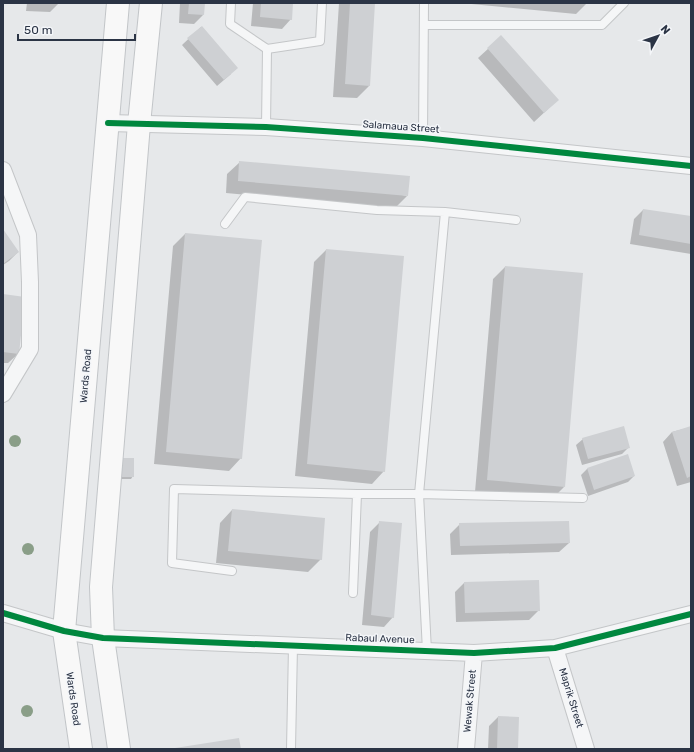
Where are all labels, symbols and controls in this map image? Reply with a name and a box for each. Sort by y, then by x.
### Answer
scale bar [18,16,135,42]
north arrow [638,16,678,56]
text: 50 m [24,23,52,37]
text: N [658,23,673,37]
street label: Salamaua Street [362,118,440,136]
street label: Wards Road [78,348,94,404]
street label: Rabaul Avenue [345,632,415,646]
street label: Maprik Street [556,667,586,730]
street label: Wewak Street [461,669,479,733]
street label: Wards Road [63,671,83,727]

